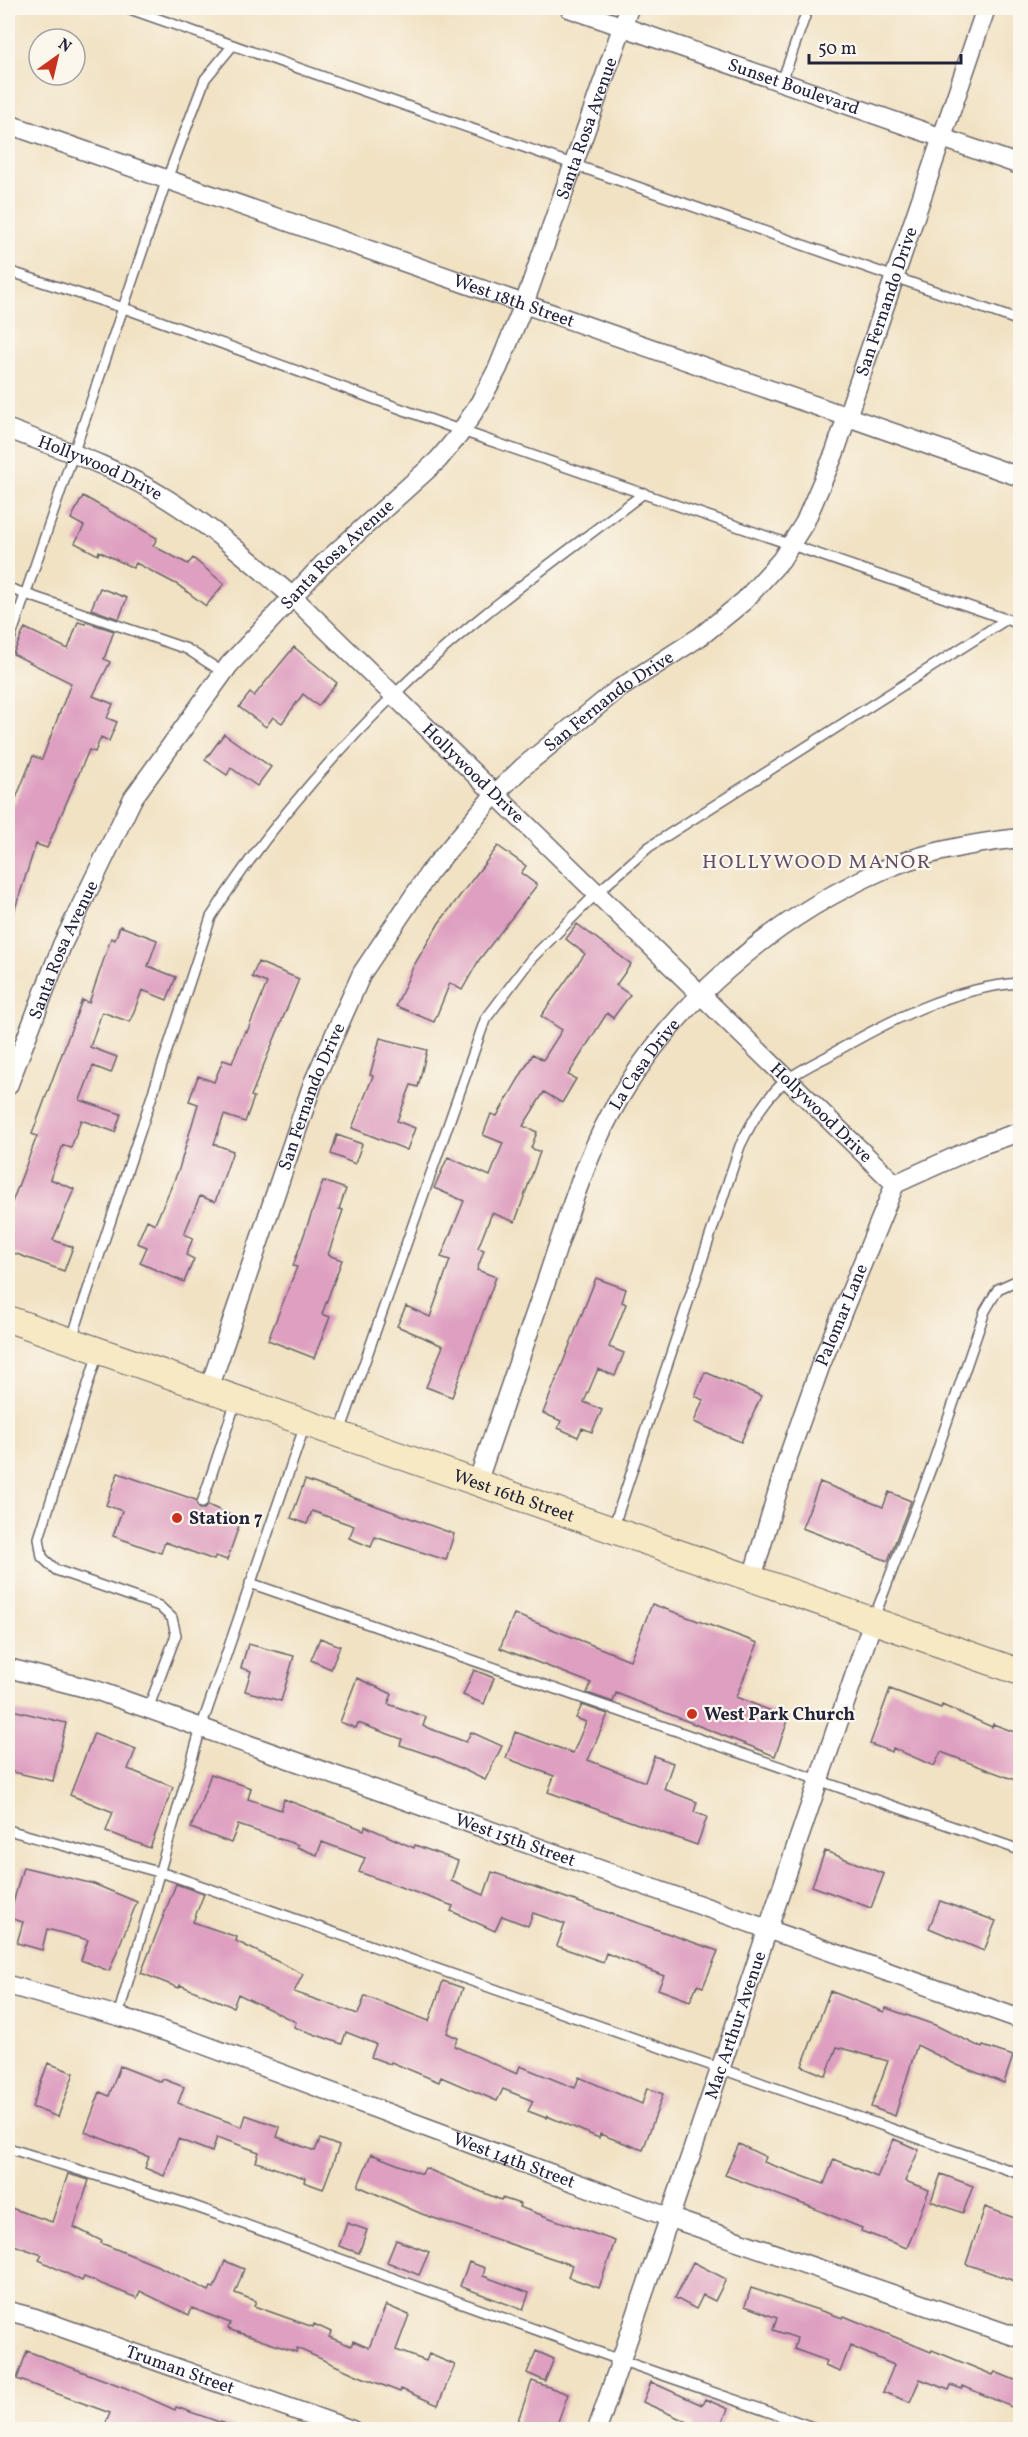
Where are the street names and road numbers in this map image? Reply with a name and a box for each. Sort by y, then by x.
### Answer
street label: Sunset Boulevard [724,53,863,122]
street label: Santa Rosa Avenue [551,54,624,203]
street label: San Fernando Drive [851,224,925,380]
street label: West 18th Street [450,269,578,335]
street label: Hollywood Drive [34,430,167,507]
street label: Santa Rosa Avenue [276,495,400,616]
street label: San Fernando Drive [539,646,679,759]
street label: Hollywood Drive [416,718,529,830]
street label: Santa Rosa Avenue [24,877,105,1023]
street label: La Casa Drive [604,1014,687,1115]
street label: San Fernando Drive [273,1019,352,1174]
street label: Hollywood Drive [764,1058,877,1169]
street label: Palomar Lane [810,1260,875,1371]
street label: West 16th Street [450,1464,578,1530]
street label: West 15th Street [451,1808,579,1874]
street label: Mac Arthur Avenue [700,1948,773,2103]
street label: West 14th Street [449,2127,578,2195]
street label: Truman Street [122,2340,238,2402]

